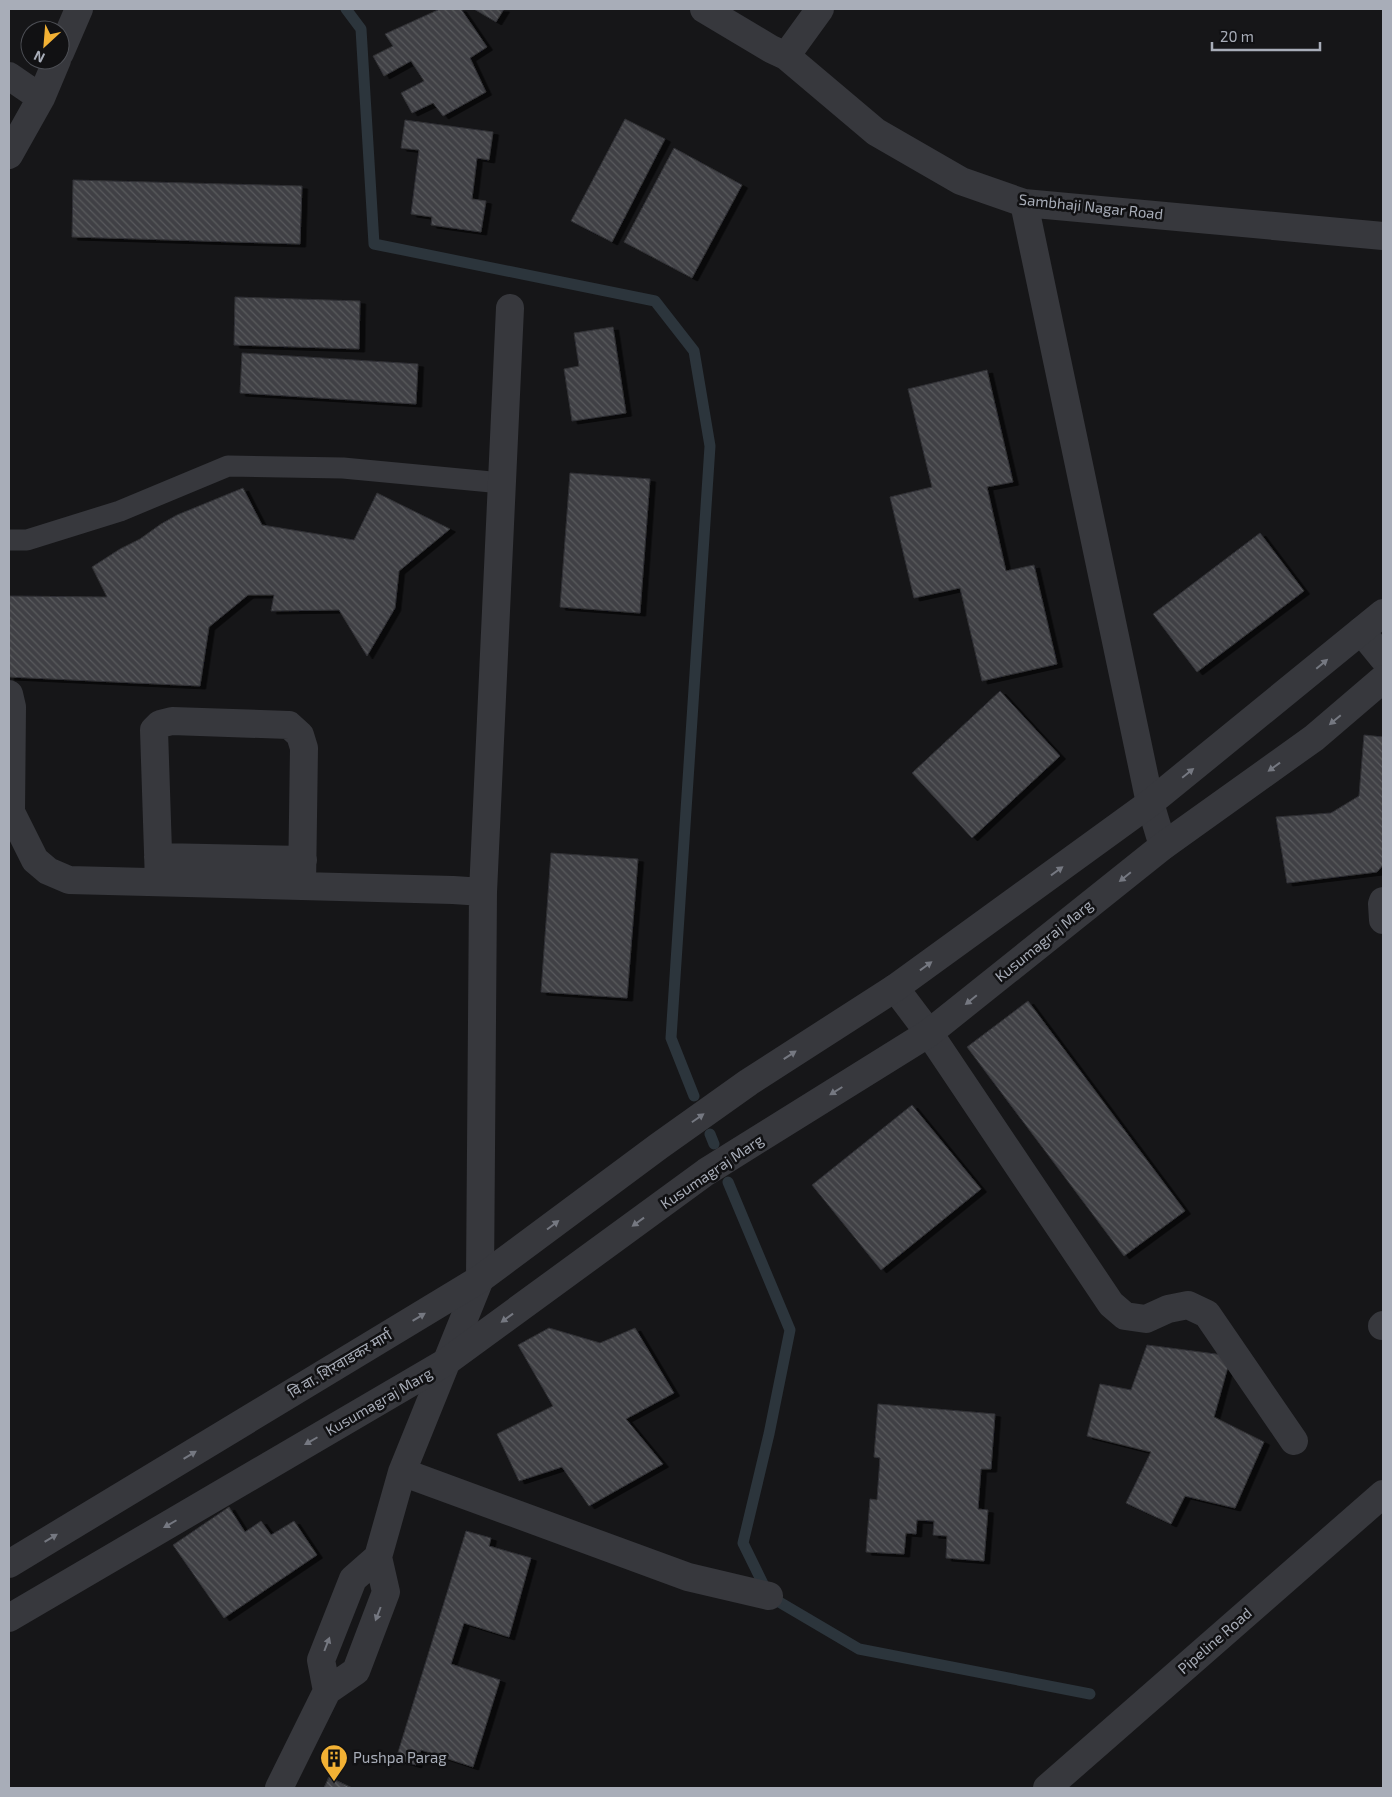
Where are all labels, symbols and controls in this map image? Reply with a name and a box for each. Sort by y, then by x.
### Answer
north arrow [20,20,70,70]
scale bar [1212,20,1320,52]
text: 20 m [1220,27,1254,45]
text: N [31,47,47,67]
street label: Sambhaji Nagar Road [1018,189,1164,224]
one-way arrow [1315,658,1328,669]
one-way arrow [1330,714,1342,726]
one-way arrow [1267,762,1281,772]
one-way arrow [1181,767,1194,778]
one-way arrow [1051,866,1064,876]
one-way arrow [1119,871,1132,882]
street label: Kusumagraj Marg [991,895,1097,986]
one-way arrow [919,961,933,971]
one-way arrow [964,994,977,1005]
one-way arrow [784,1051,797,1060]
one-way arrow [830,1086,843,1095]
one-way arrow [691,1113,705,1123]
street label: Kusumagraj Marg [657,1130,767,1213]
one-way arrow [631,1217,645,1227]
one-way arrow [546,1220,560,1230]
one-way arrow [412,1312,425,1321]
one-way arrow [501,1312,514,1323]
street label: वि.वा. शिरवाडकर मार्ग [285,1325,395,1401]
street label: Kusumagraj Marg [322,1363,436,1440]
one-way arrow [304,1437,317,1446]
one-way arrow [183,1450,196,1459]
one-way arrow [164,1519,177,1528]
one-way arrow [44,1534,57,1543]
street label: Pipeline Road [1174,1603,1255,1677]
one-way arrow [374,1606,381,1621]
one-way arrow [324,1637,331,1652]
building icon: Pushpa Parag [319,1743,349,1782]
place label: Pushpa Parag [353,1748,447,1766]

